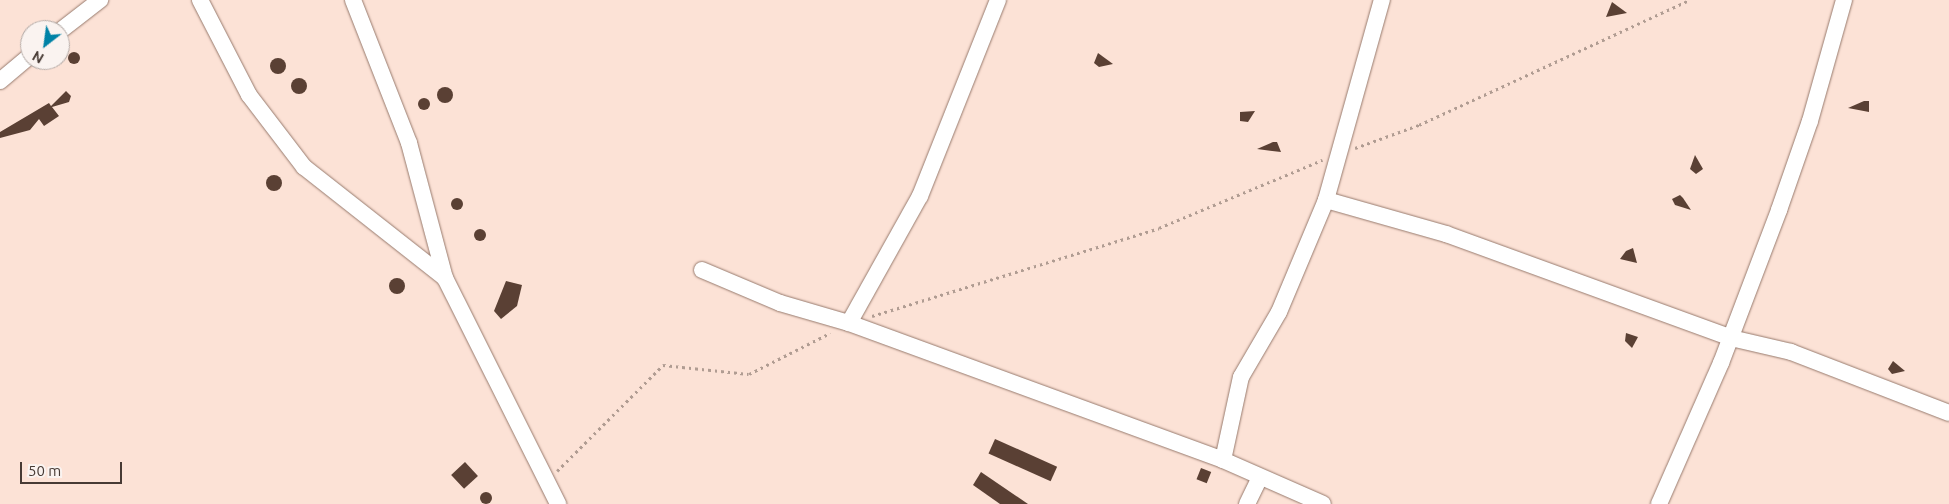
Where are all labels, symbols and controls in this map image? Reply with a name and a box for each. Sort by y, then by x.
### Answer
north arrow [20,20,70,70]
text: N [29,48,47,67]
scale bar [22,452,125,484]
text: 50 m [28,462,61,479]

